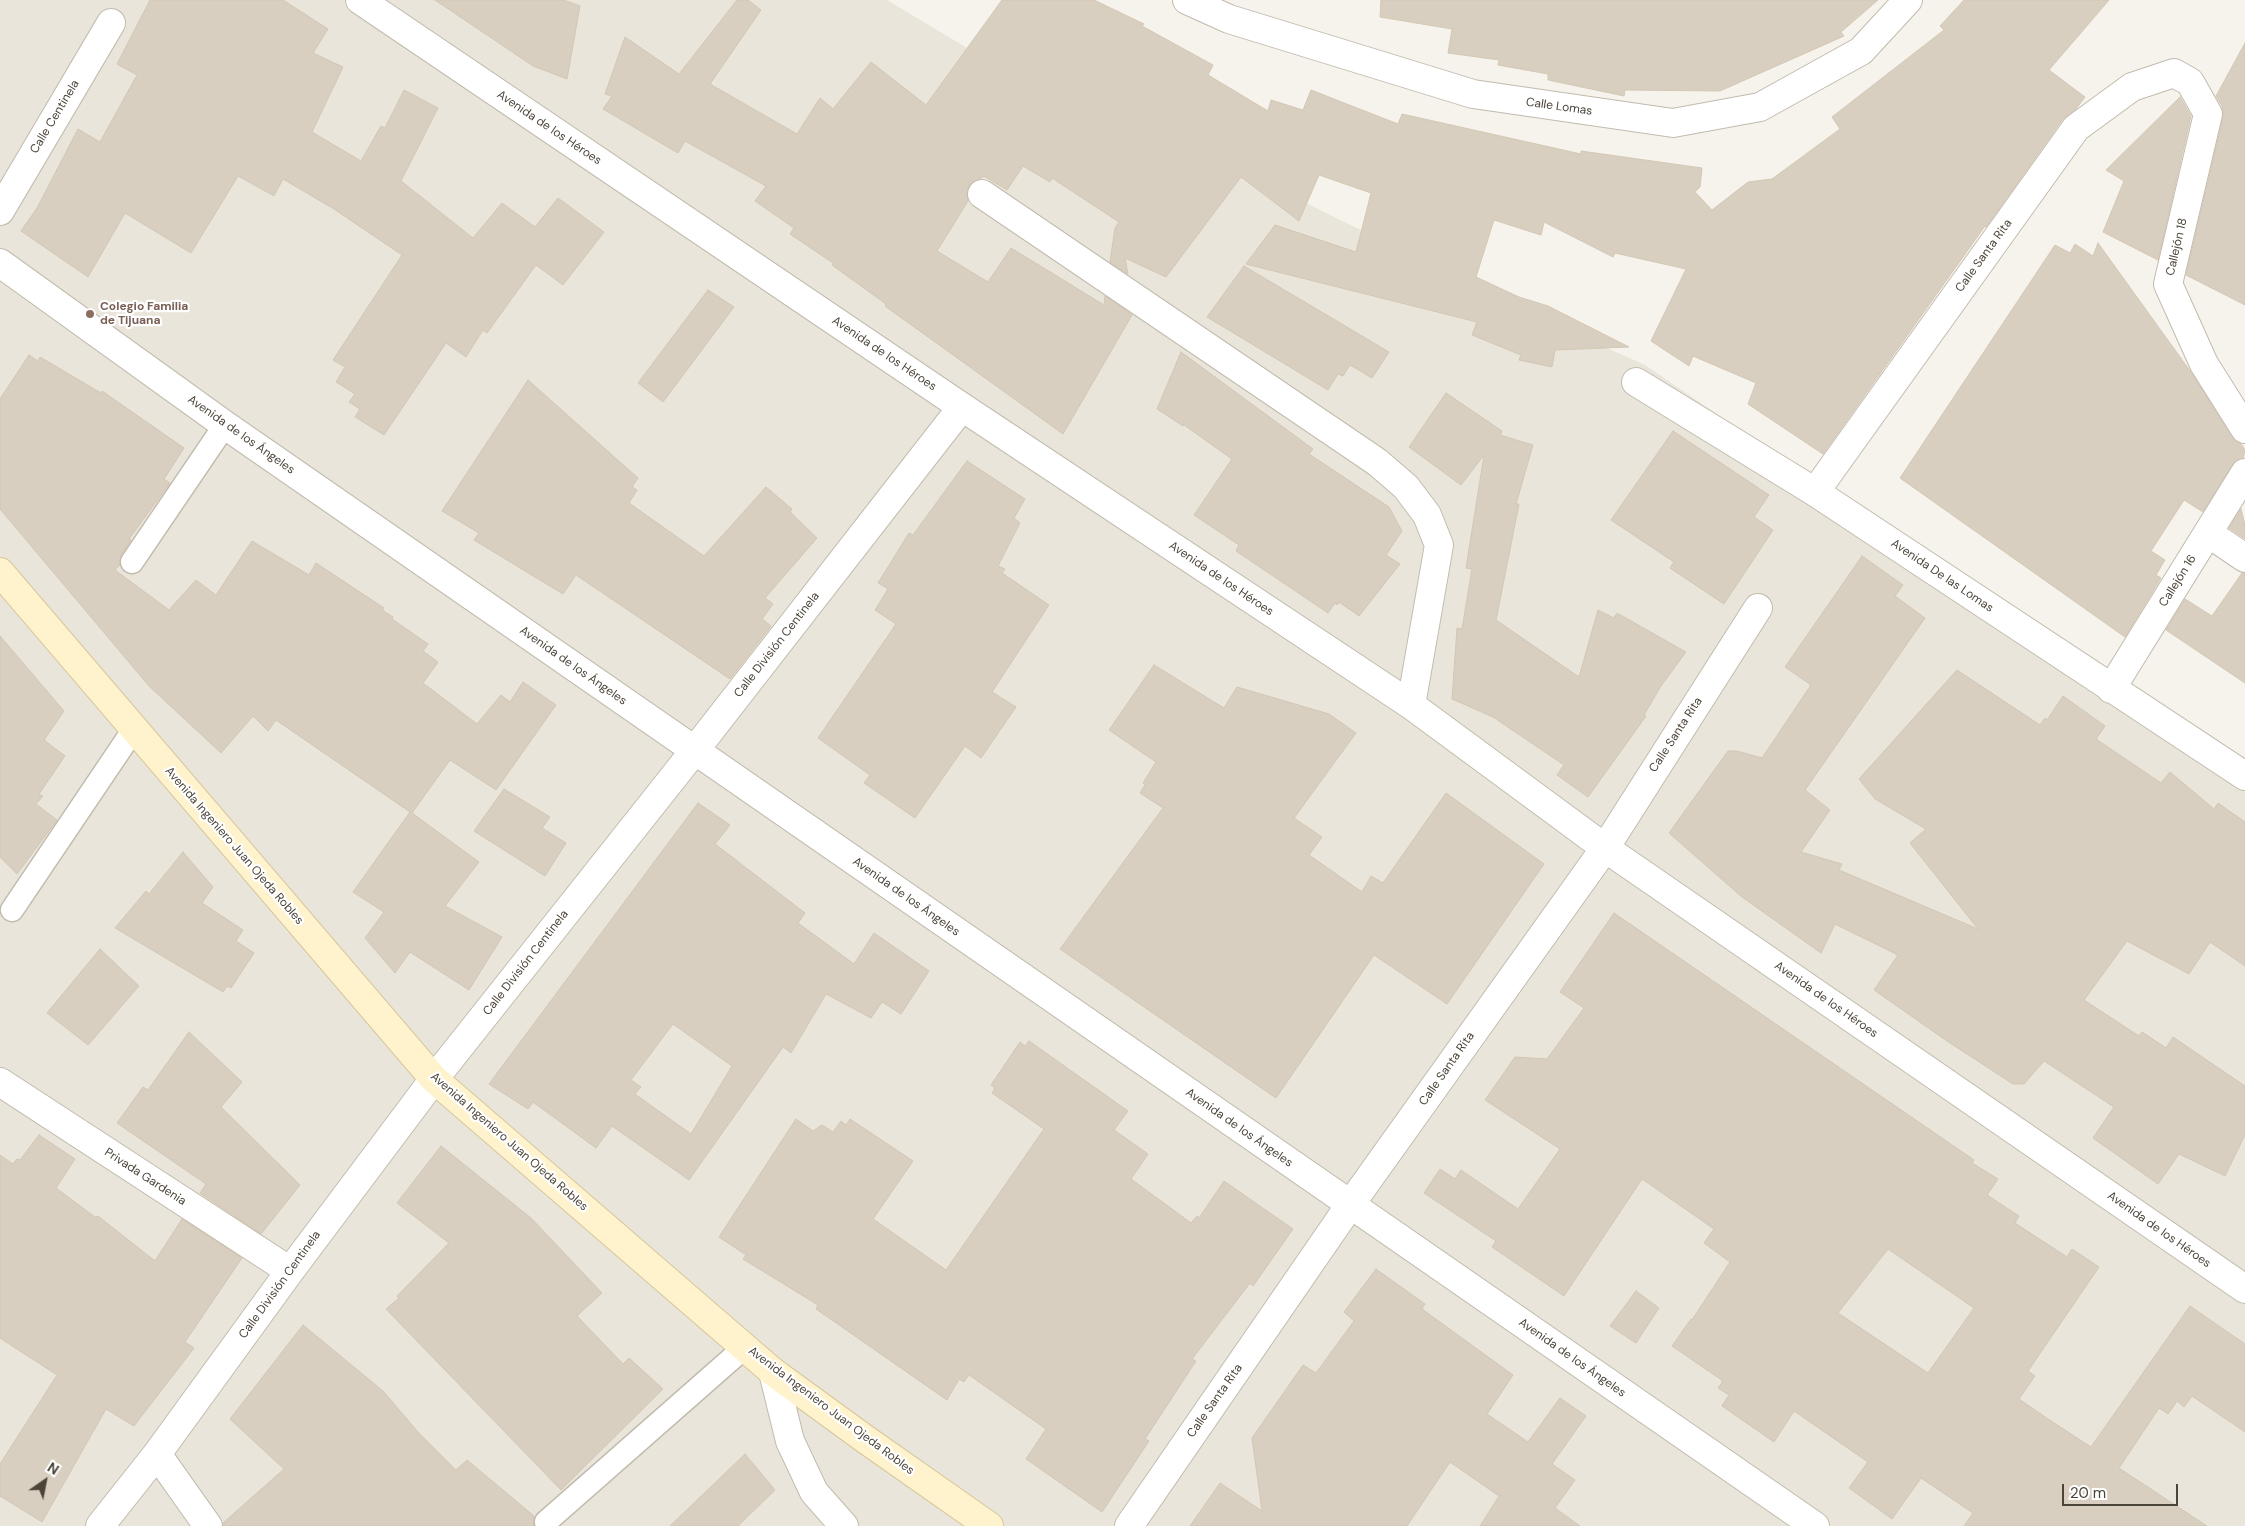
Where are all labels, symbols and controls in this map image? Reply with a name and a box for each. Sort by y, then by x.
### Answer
street label: Calle Centinela [27,78,83,156]
street label: Avenida de los Héroes [494,88,604,168]
street label: Calle Lomas [1525,95,1593,119]
street label: Calle Santa Rita [1953,217,2015,295]
street label: Callejón 18 [2163,217,2191,277]
place label: Colegio Familia de Tijuana [100,300,188,328]
marker: Colegio Familia de Tijuana [84,308,96,320]
street label: Avenida de los Héroes [829,314,939,394]
street label: Avenida de los Ángeles [185,393,297,477]
street label: Avenida De las Lomas [1888,536,1996,616]
street label: Avenida de los Héroes [1166,539,1276,619]
street label: Callejón 16 [2156,552,2200,610]
street label: Calle División Centinela [731,589,823,701]
street label: Avenida de los Ángeles [517,624,629,708]
street label: Calle Santa Rita [1646,695,1706,775]
street label: Avenida Ingeniero Juan Ojeda Robles [162,764,306,928]
street label: Avenida de los Ángeles [850,855,962,939]
street label: Calle División Centinela [480,907,572,1019]
street label: Avenida de los Héroes [1772,959,1880,1041]
street label: Calle Santa Rita [1416,1029,1478,1109]
street label: Avenida Ingeniero Juan Ojeda Robles [427,1070,591,1214]
street label: Avenida de los Ángeles [1183,1086,1295,1170]
street label: Privada Gardenia [101,1145,189,1209]
street label: Avenida de los Héroes [2105,1189,2213,1271]
street label: Calle División Centinela [236,1228,324,1342]
street label: Avenida de los Ángeles [1516,1316,1628,1400]
street label: Avenida Ingeniero Juan Ojeda Robles [745,1344,917,1478]
street label: Calle Santa Rita [1184,1361,1246,1441]
north arrow [20,1456,70,1506]
text: N [44,1458,62,1479]
scale bar [2065,1474,2181,1506]
text: 20 m [2070,1483,2106,1503]

